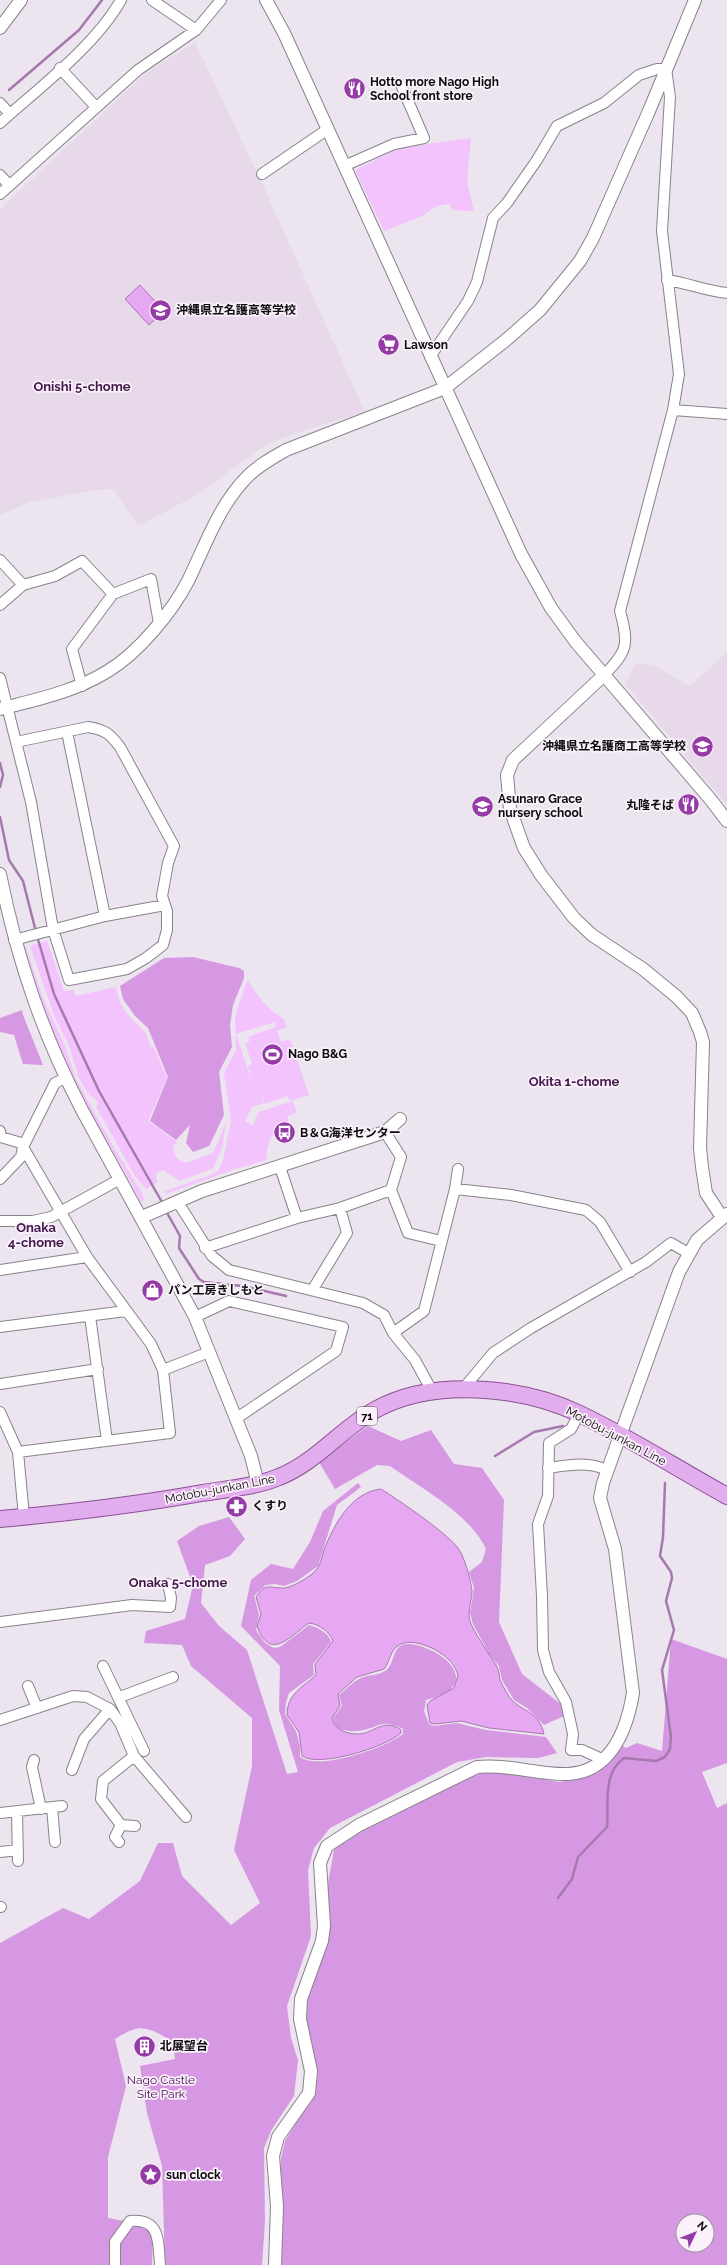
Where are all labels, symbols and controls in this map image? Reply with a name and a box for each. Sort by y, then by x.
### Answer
place label: Hotto more Nago High School front store [370,75,499,103]
restaurant icon: Hotto more Nago High School front store [342,76,368,102]
school or university icon: 沖縄県立名護高等学校 [147,297,173,323]
place label: 沖縄県立名護高等学校 [176,303,296,317]
supermarket icon: Lawson [375,332,401,358]
place label: Lawson [404,338,448,352]
district label: Onishi 5-chome [33,379,131,394]
school or university icon: 沖縄県立名護商工高等学校 [689,733,715,759]
place label: 沖縄県立名護商工高等学校 [542,739,686,753]
place label: Asunaro Grace nursery school [498,792,583,820]
restaurant icon: 丸隆そば [676,792,702,818]
school or university icon: Asunaro Grace nursery school [470,793,496,819]
place label: 丸隆そば [626,798,674,812]
sports icon: Nago B&G [259,1041,285,1067]
place label: Nago B&G [288,1047,347,1061]
district label: Okita 1-chome [529,1074,620,1089]
bus stop icon: B＆G海洋センター [271,1120,297,1146]
place label: B＆G海洋センター [300,1126,401,1140]
district label: Onaka 4-chome [8,1220,64,1250]
shop icon: パン工房きしもと [140,1277,166,1303]
place label: パン工房きしもと [168,1283,264,1297]
street label: Motobu-junkan Line [563,1404,669,1468]
road number: 71 [357,1407,377,1425]
street label: Motobu-junkan Line [164,1471,276,1507]
pharmacy icon: くすり [223,1493,249,1519]
place label: くすり [252,1499,288,1513]
district label: Onaka 5-chome [129,1575,227,1590]
building icon: 北展望台 [131,2033,157,2059]
place label: 北展望台 [160,2039,208,2053]
park label: Nago Castle Site Park [127,2073,195,2101]
place icon: sun clock [138,2162,164,2188]
place label: sun clock [166,2168,221,2182]
north arrow [675,2213,715,2253]
text: N [694,2219,710,2234]

